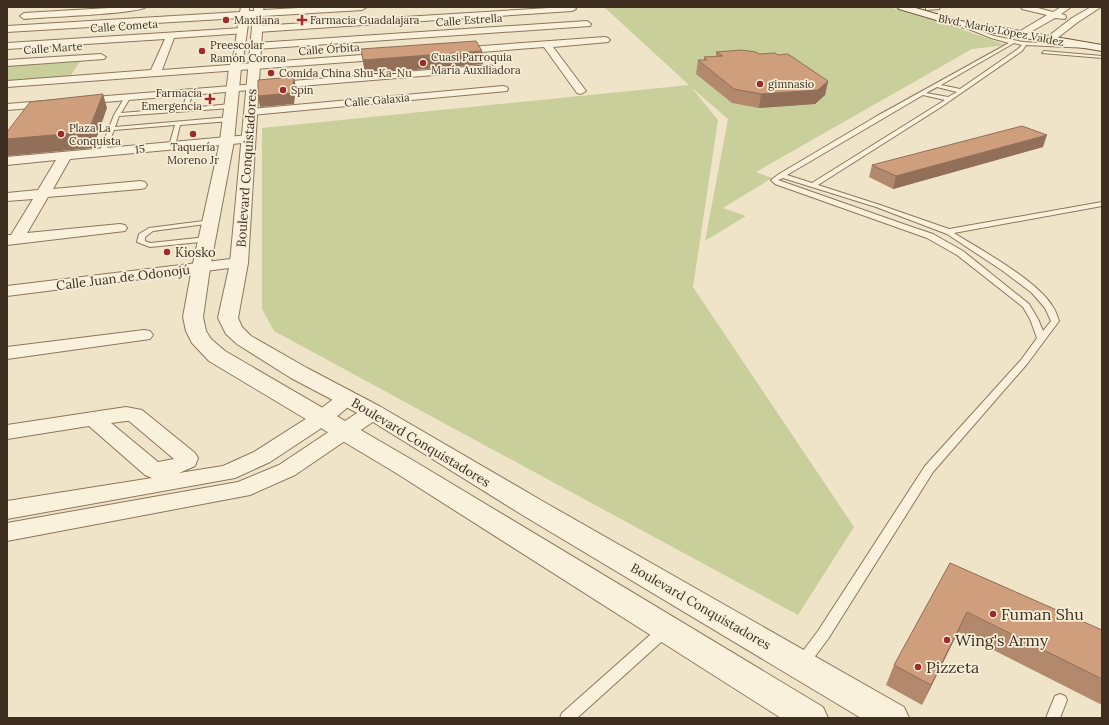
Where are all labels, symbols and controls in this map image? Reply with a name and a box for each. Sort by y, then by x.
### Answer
street label: Calle Estrella [435,11,503,29]
street label: Blvd. Mario López Valdez [937,11,1065,49]
place label: Maxilana [234,13,280,27]
place label: Farmacia Guadalajara [310,13,420,27]
marker: Maxilana [221,15,231,25]
marker: Farmacia Guadalajara [297,15,307,25]
street label: Calle Cometa [90,17,159,35]
place label: Preescolar Ramón Corona [210,38,286,65]
street label: Calle Marte [23,39,83,57]
street label: Calle Órbita [298,40,360,58]
marker: Preescolar Ramón Corona [197,46,207,56]
place label: Cuasi Parroquia María Auxiliadora [431,50,521,77]
marker: Cuasi Parroquia María Auxiliadora [418,58,428,68]
place label: Comida China Shu-Ka-Nu [279,66,412,80]
marker: Comida China Shu-Ka-Nu [266,68,276,78]
place label: gimnasio [768,77,814,91]
marker: gimnasio [755,79,765,89]
place label: Spin [291,83,314,97]
marker: Spin [278,85,288,95]
place label: Farmacía Emergencia [141,86,202,113]
street label: Boulevard Conquistadores [232,88,261,248]
street label: Calle Galaxia [344,90,411,110]
marker: Farmacía Emergencia [205,94,215,104]
place label: Plaza La Conquista [69,121,121,148]
marker: Plaza La Conquista [56,129,66,139]
marker: Taquería Moreno Jr [188,129,198,139]
place label: Taquería Moreno Jr [167,140,219,167]
street label: 15 [134,142,146,156]
place label: Kiosko [175,244,216,261]
marker: Kiosko [162,247,172,257]
street label: Calle Juan de Odonojú [55,261,191,294]
street label: Boulevard Conquistadores [348,394,493,491]
street label: Boulevard Conquistadores [628,559,774,654]
place label: Fuman Shu [1001,604,1084,624]
marker: Fuman Shu [988,609,998,619]
place label: Wing's Army [955,630,1049,650]
marker: Wing's Army [942,635,952,645]
place label: Pizzeta [926,657,979,677]
marker: Pizzeta [913,662,923,672]

